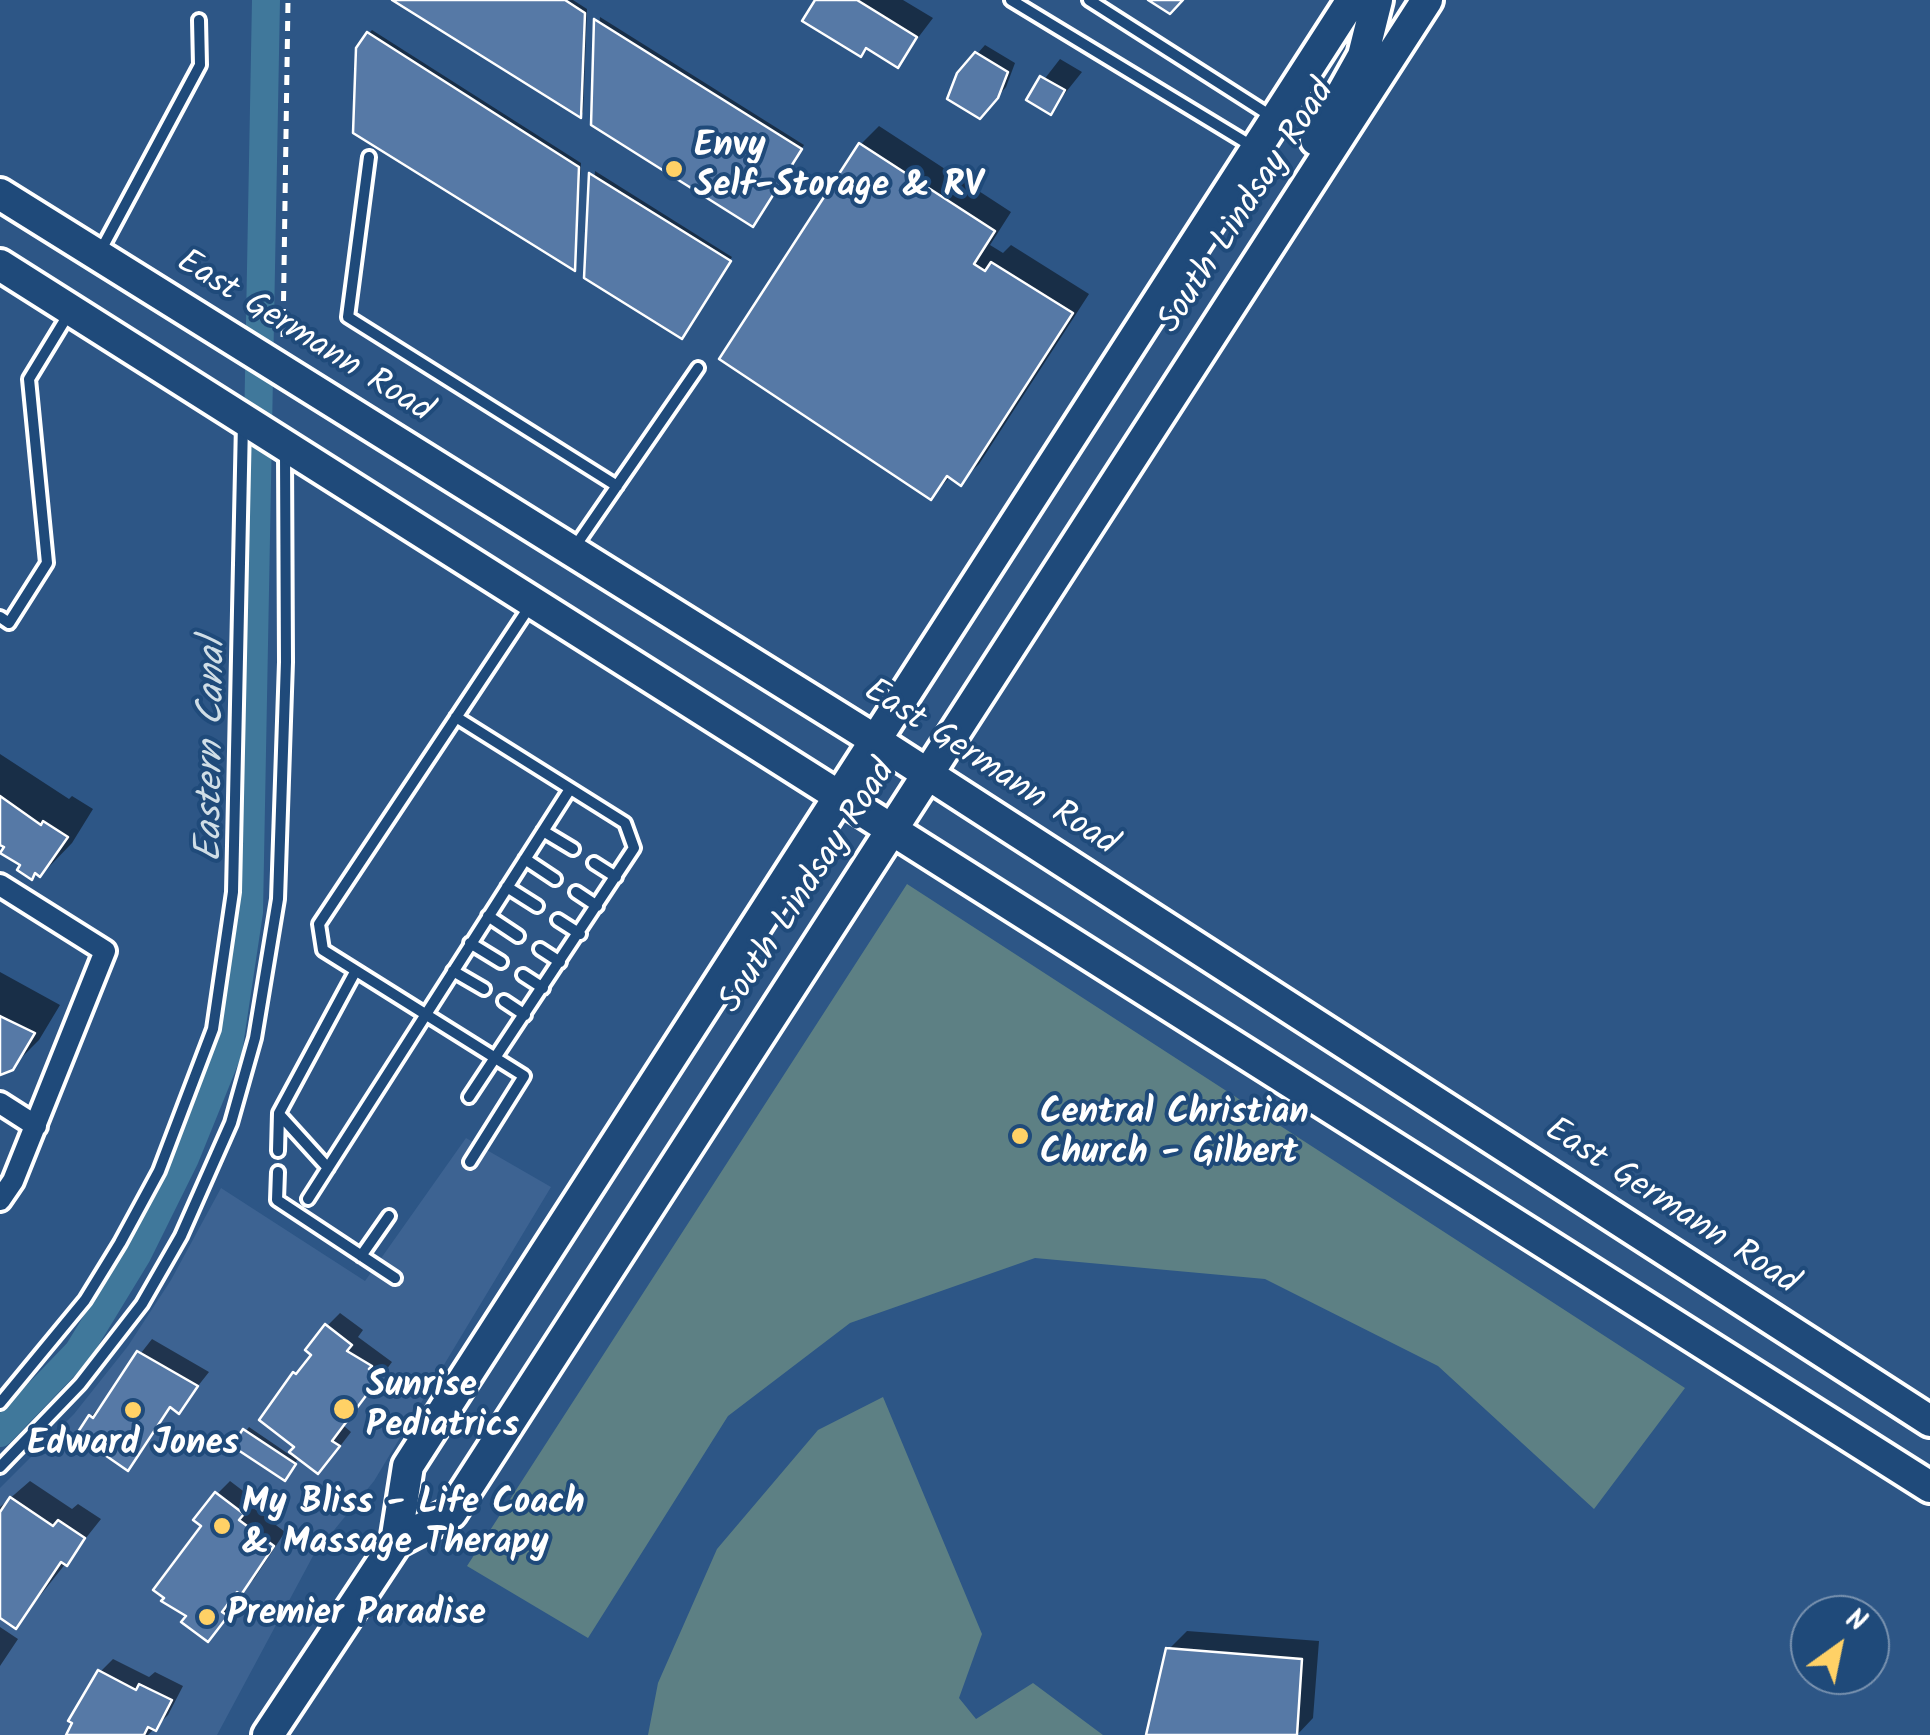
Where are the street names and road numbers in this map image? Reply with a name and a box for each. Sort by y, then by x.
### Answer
street label: South Lindsay Road [1152,74,1346,342]
street label: East Germann Road [167,243,439,435]
street label: East Germann Road [854,672,1124,868]
street label: South Lindsay Road [713,754,907,1022]
street label: East Germann Road [1535,1111,1805,1307]

